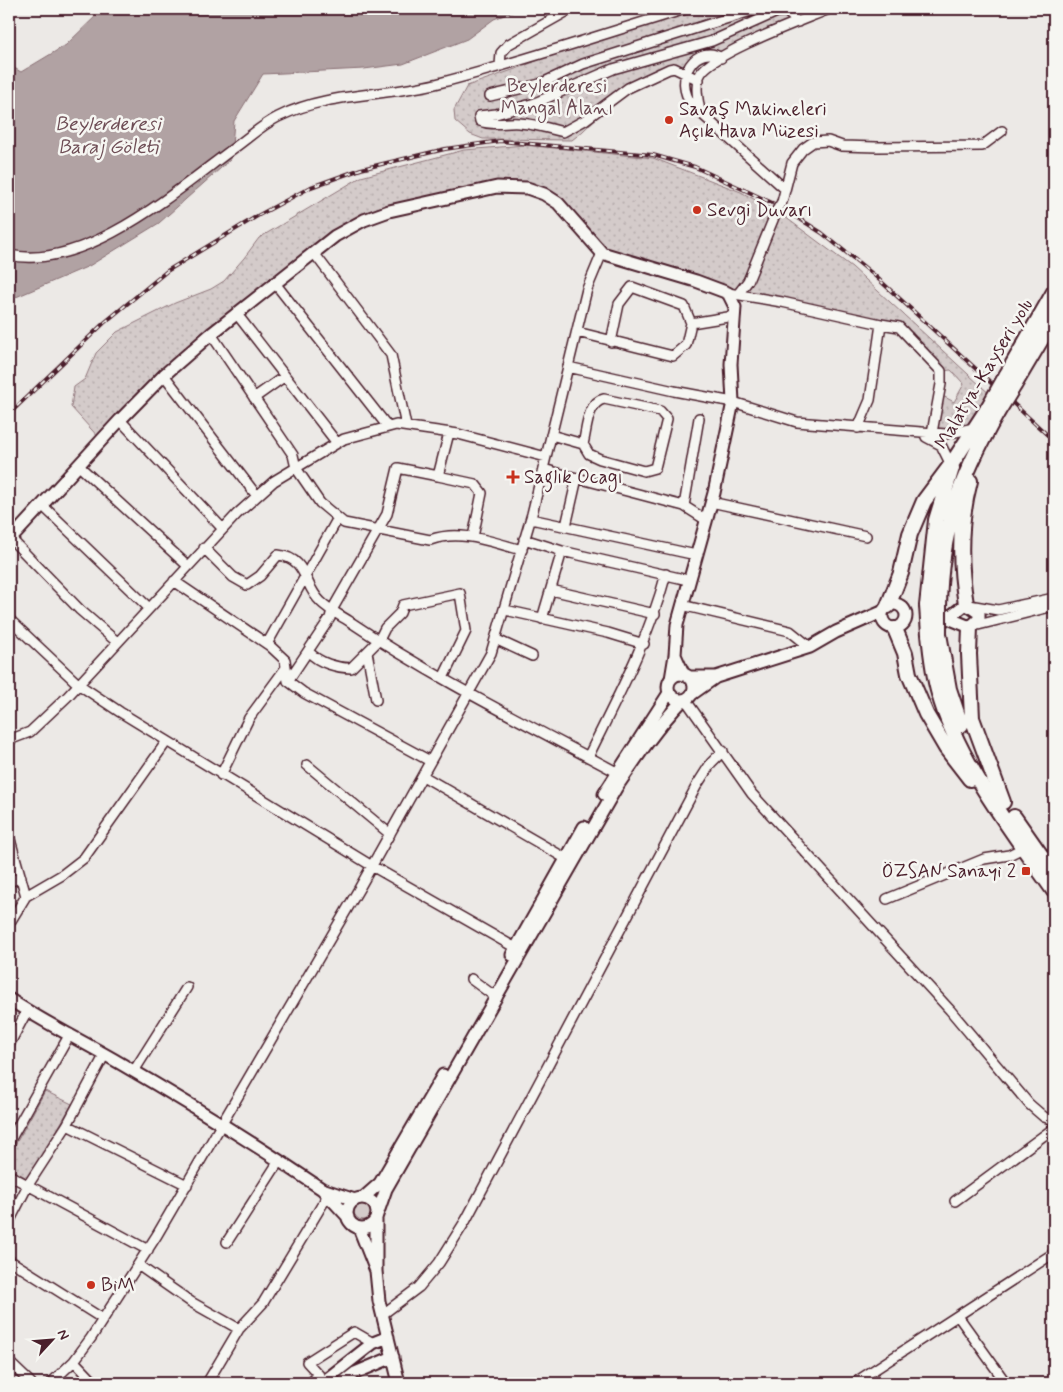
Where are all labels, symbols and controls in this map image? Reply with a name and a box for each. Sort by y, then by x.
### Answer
park label: Beylerderesi Mangal Alanı [501,74,613,123]
place label: Savaş Makineleri Açık Hava Müzesi [679,97,827,144]
water label: Beylerderesi Baraj Göleti [55,111,162,161]
marker: Savaş Makineleri Açık Hava Müzesi [663,114,675,126]
place label: Sevgi Duvarı [707,198,812,225]
marker: Sevgi Duvarı [691,204,703,216]
street label: Malatya-Kayseri yolu [929,294,1040,454]
place label: Saglık Ocagı [524,465,623,493]
marker: Saglık Ocagı [506,470,520,484]
place label: ÖZSAN Sanayi 2 [882,859,1016,884]
marker: ÖZSAN Sanayi 2 [1020,865,1032,877]
place label: BiM [101,1273,135,1298]
marker: BiM [85,1279,97,1291]
north arrow [28,1314,78,1364]
text: N [53,1327,73,1343]

